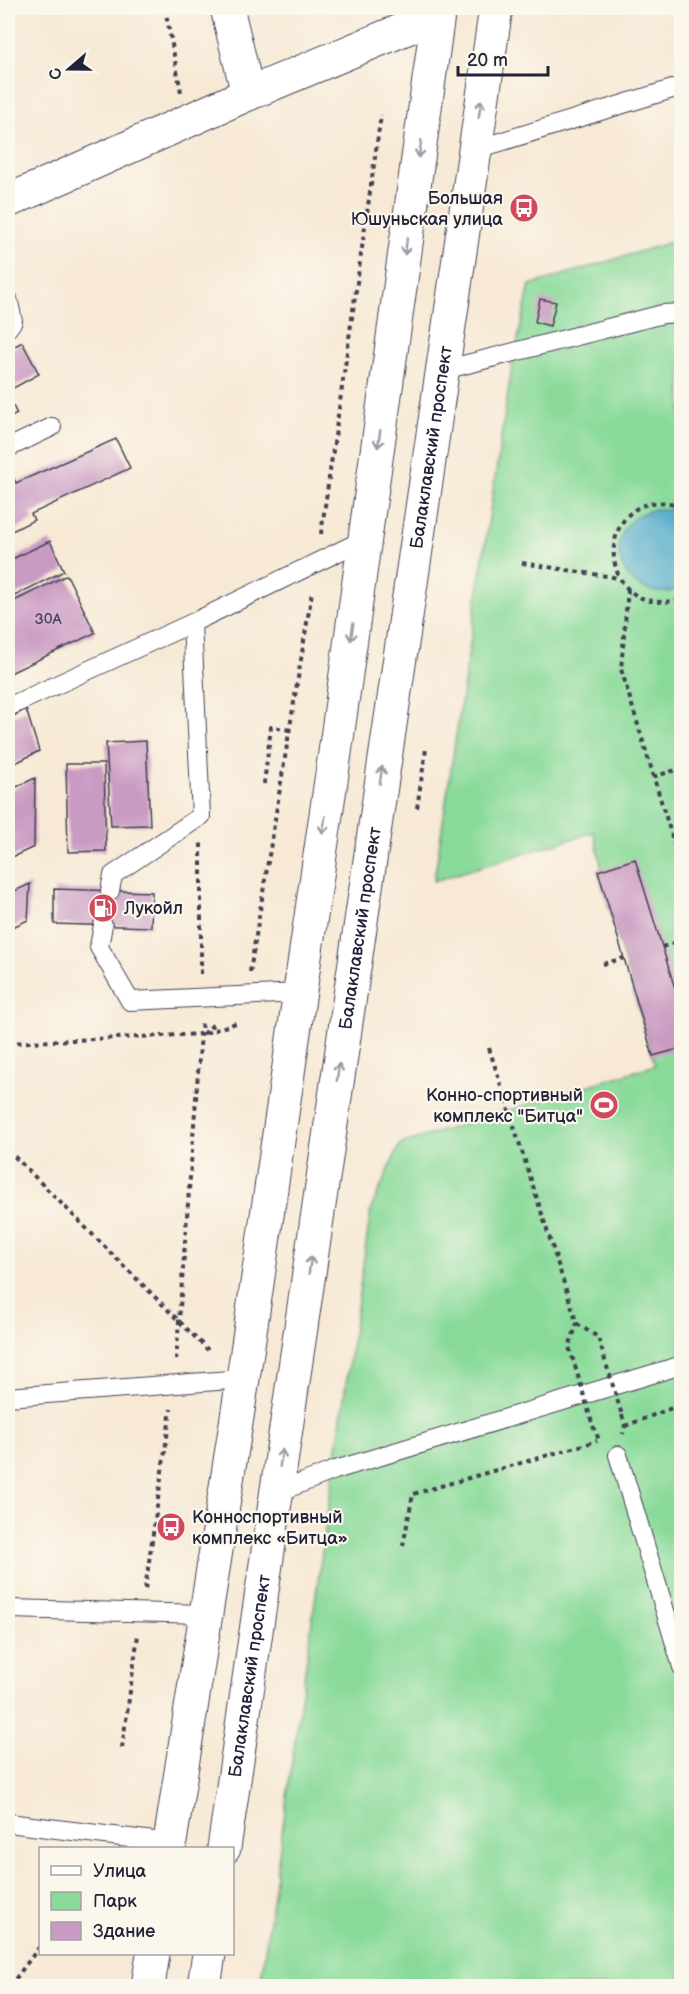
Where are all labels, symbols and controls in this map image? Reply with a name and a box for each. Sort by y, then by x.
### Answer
north arrow [39,39,99,99]
scale bar [458,39,548,77]
text: 20 m [467,50,508,71]
text: С [45,65,67,82]
one-way arrow [475,100,486,120]
one-way arrow [414,138,425,158]
place label: Большая Юшуньская улица [351,188,503,230]
bus stop icon: Большая Юшуньская улица [508,192,540,224]
one-way arrow [400,236,411,255]
street label: Балаклавский проспект [406,344,457,550]
one-way arrow [374,429,385,449]
house number: 30А [34,610,62,629]
one-way arrow [346,622,357,642]
one-way arrow [376,766,387,786]
one-way arrow [318,815,329,835]
street label: Балаклавский проспект [335,825,386,1031]
fuel station icon: Лукойл [87,892,119,924]
place label: Лукойл [123,898,183,919]
one-way arrow [333,1063,344,1083]
place label: Конно-спортивный комплекс "Битца" [426,1085,583,1127]
sports icon: Конно-спортивный комплекс "Битца" [588,1089,620,1121]
one-way arrow [304,1256,315,1276]
one-way arrow [276,1449,287,1469]
place label: Конноспортивный комплекс «Битца» [192,1507,348,1549]
bus stop icon: Конноспортивный комплекс «Битца» [155,1511,187,1543]
street label: Балаклавский проспект [225,1573,275,1779]
legend [39,1847,234,1955]
text: Улица [93,1861,147,1882]
text: Парк [93,1891,137,1912]
text: Здание [93,1921,155,1942]

